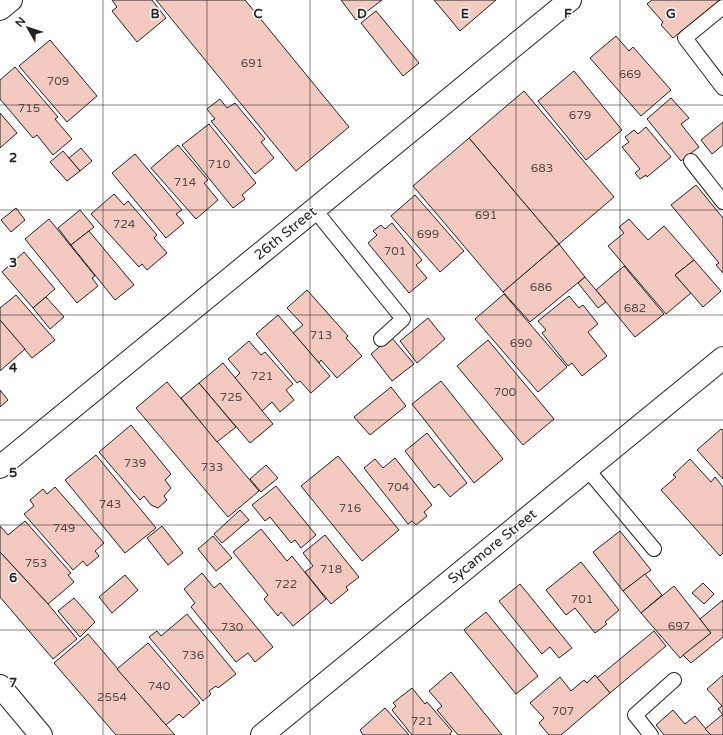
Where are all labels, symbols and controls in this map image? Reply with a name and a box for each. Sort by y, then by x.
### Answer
text: B [150,6,160,22]
text: C [253,6,263,22]
text: D [357,6,367,22]
text: E [461,6,469,22]
text: F [564,6,572,22]
text: G [666,6,676,22]
north arrow [8,8,48,48]
text: N [13,14,28,30]
house number: 691 [241,56,263,70]
house number: 669 [619,67,641,81]
house number: 709 [47,74,69,88]
house number: 715 [18,101,40,115]
house number: 679 [569,108,591,122]
text: 2 [9,150,17,166]
house number: 710 [208,157,231,171]
house number: 683 [531,161,553,175]
house number: 714 [174,175,197,189]
street label: 26th Street [251,203,320,264]
house number: 691 [475,208,497,222]
house number: 724 [113,217,136,231]
house number: 699 [417,227,439,241]
house number: 701 [384,244,406,258]
text: 3 [9,255,17,271]
house number: 686 [530,280,552,294]
house number: 682 [624,301,646,315]
house number: 713 [310,328,332,342]
house number: 690 [510,336,533,350]
text: 4 [9,360,18,376]
house number: 721 [251,369,273,383]
house number: 700 [494,385,517,399]
house number: 725 [220,390,242,404]
house number: 739 [124,456,146,470]
house number: 733 [201,460,223,474]
text: 5 [9,465,17,481]
house number: 704 [387,480,410,494]
house number: 743 [99,497,121,511]
house number: 716 [339,501,361,515]
street label: Sycamore Street [445,505,541,587]
house number: 749 [53,521,75,535]
house number: 753 [25,556,47,570]
house number: 718 [320,562,342,576]
text: 6 [9,570,17,586]
house number: 722 [275,577,297,591]
house number: 701 [571,592,593,606]
house number: 697 [668,619,690,633]
house number: 730 [221,620,244,634]
house number: 736 [182,648,204,662]
text: 7 [9,675,17,691]
house number: 740 [148,679,171,693]
house number: 2554 [97,690,128,704]
house number: 707 [552,704,574,718]
house number: 721 [411,714,433,728]

